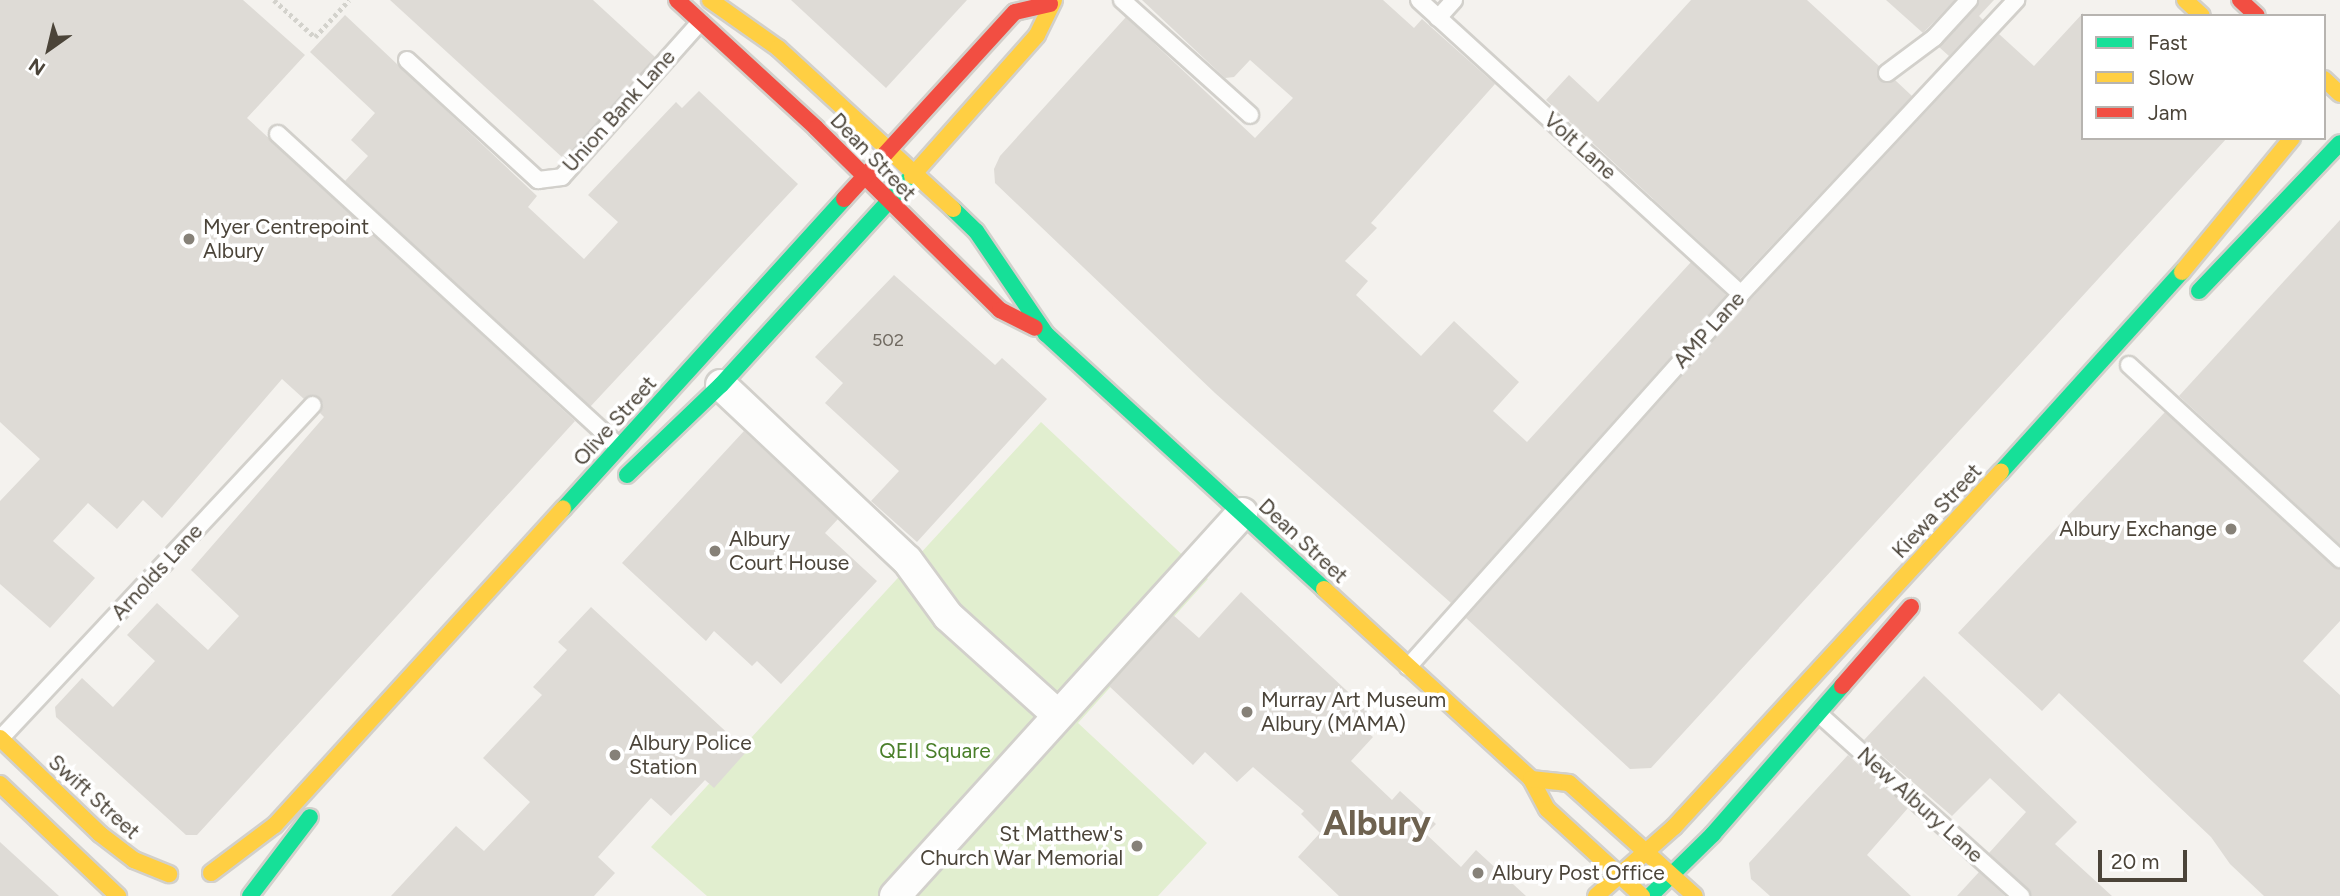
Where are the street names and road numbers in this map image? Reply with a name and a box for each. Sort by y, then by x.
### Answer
street label: Union Bank Lane [557,45,681,177]
street label: Volt Lane [1539,107,1621,185]
street label: Dean Street [825,108,921,206]
street label: AMP Lane [1668,287,1750,373]
street label: Olive Street [568,371,662,471]
street label: Kiewa Street [1887,459,1987,563]
street label: Dean Street [1253,493,1353,589]
street label: Arnolds Lane [106,519,208,625]
street label: New Albury Lane [1852,742,1988,868]
street label: Swift Street [43,750,145,844]

